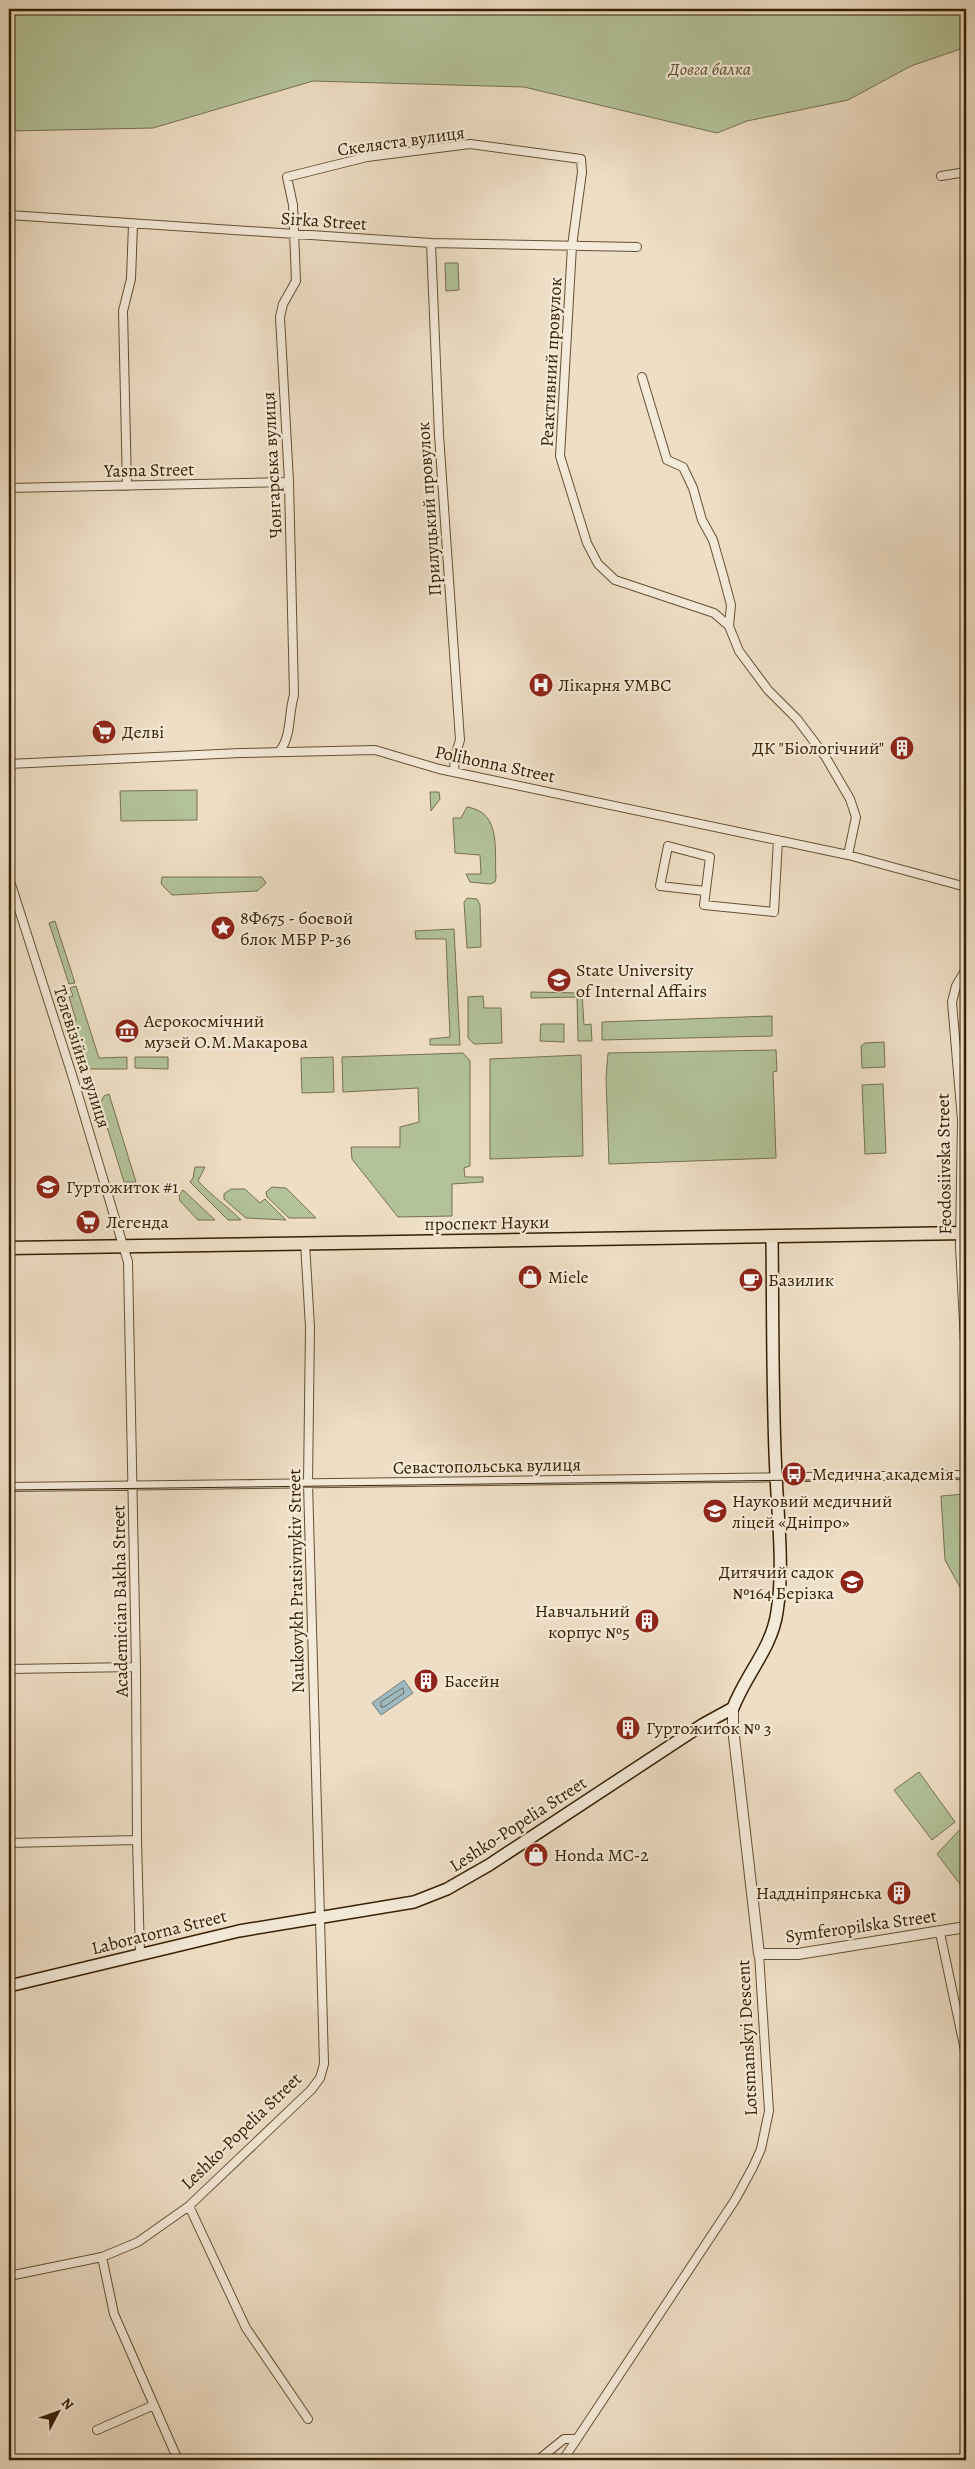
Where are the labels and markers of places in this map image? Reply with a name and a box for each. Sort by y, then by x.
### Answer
hospital icon: Лікарня УМВС [528,672,554,698]
place label: Лікарня УМВС [558,673,672,697]
supermarket icon: Делві [91,719,117,745]
place label: Делві [122,720,164,744]
building icon: ДК "Біологічний" [889,735,915,761]
place label: ДК "Біологічний" [752,736,884,760]
place label: 8Ф675 - боевой блок МБР Р-36 [240,906,353,951]
place icon: 8Ф675 - боевой блок МБР Р-36 [210,915,236,941]
place label: State University of Internal Affairs [576,958,707,1003]
school or university icon: State University of Internal Affairs [546,967,572,993]
place label: Аерокосмічний музей О.М.Макарова [143,1009,309,1054]
museum icon: Аерокосмічний музей О.М.Макарова [114,1018,140,1044]
school or university icon: Гуртожиток #1 [35,1174,61,1200]
place label: Гуртожиток #1 [66,1175,178,1199]
supermarket icon: Легенда [75,1209,101,1235]
place label: Легенда [106,1210,170,1234]
shop icon: Miele [517,1264,543,1290]
place label: Miele [548,1265,589,1289]
cafe icon: Базилик [738,1267,764,1293]
place label: Базилик [768,1268,834,1292]
bus stop icon: Медична академія [781,1461,807,1487]
place label: Медична академія [812,1462,954,1486]
place label: Науковий медичний ліцей «Дніпро» [732,1489,892,1534]
school or university icon: Науковий медичний ліцей «Дніпро» [702,1498,728,1524]
place label: Дитячий садок №164 Берізка [719,1560,835,1605]
school or university icon: Дитячий садок №164 Берізка [839,1569,865,1595]
place label: Навчальний корпус №5 [535,1599,630,1644]
building icon: Навчальний корпус №5 [634,1608,660,1634]
building icon: Басейн [413,1668,439,1694]
place label: Басейн [444,1669,500,1693]
building icon: Гуртожиток № 3 [615,1715,641,1741]
place label: Гуртожиток № 3 [646,1716,772,1740]
shop icon: Honda МС-2 [523,1842,549,1868]
place label: Honda МС-2 [554,1843,649,1867]
building icon: Наддніпрянська [886,1880,912,1906]
place label: Наддніпрянська [756,1881,883,1905]

